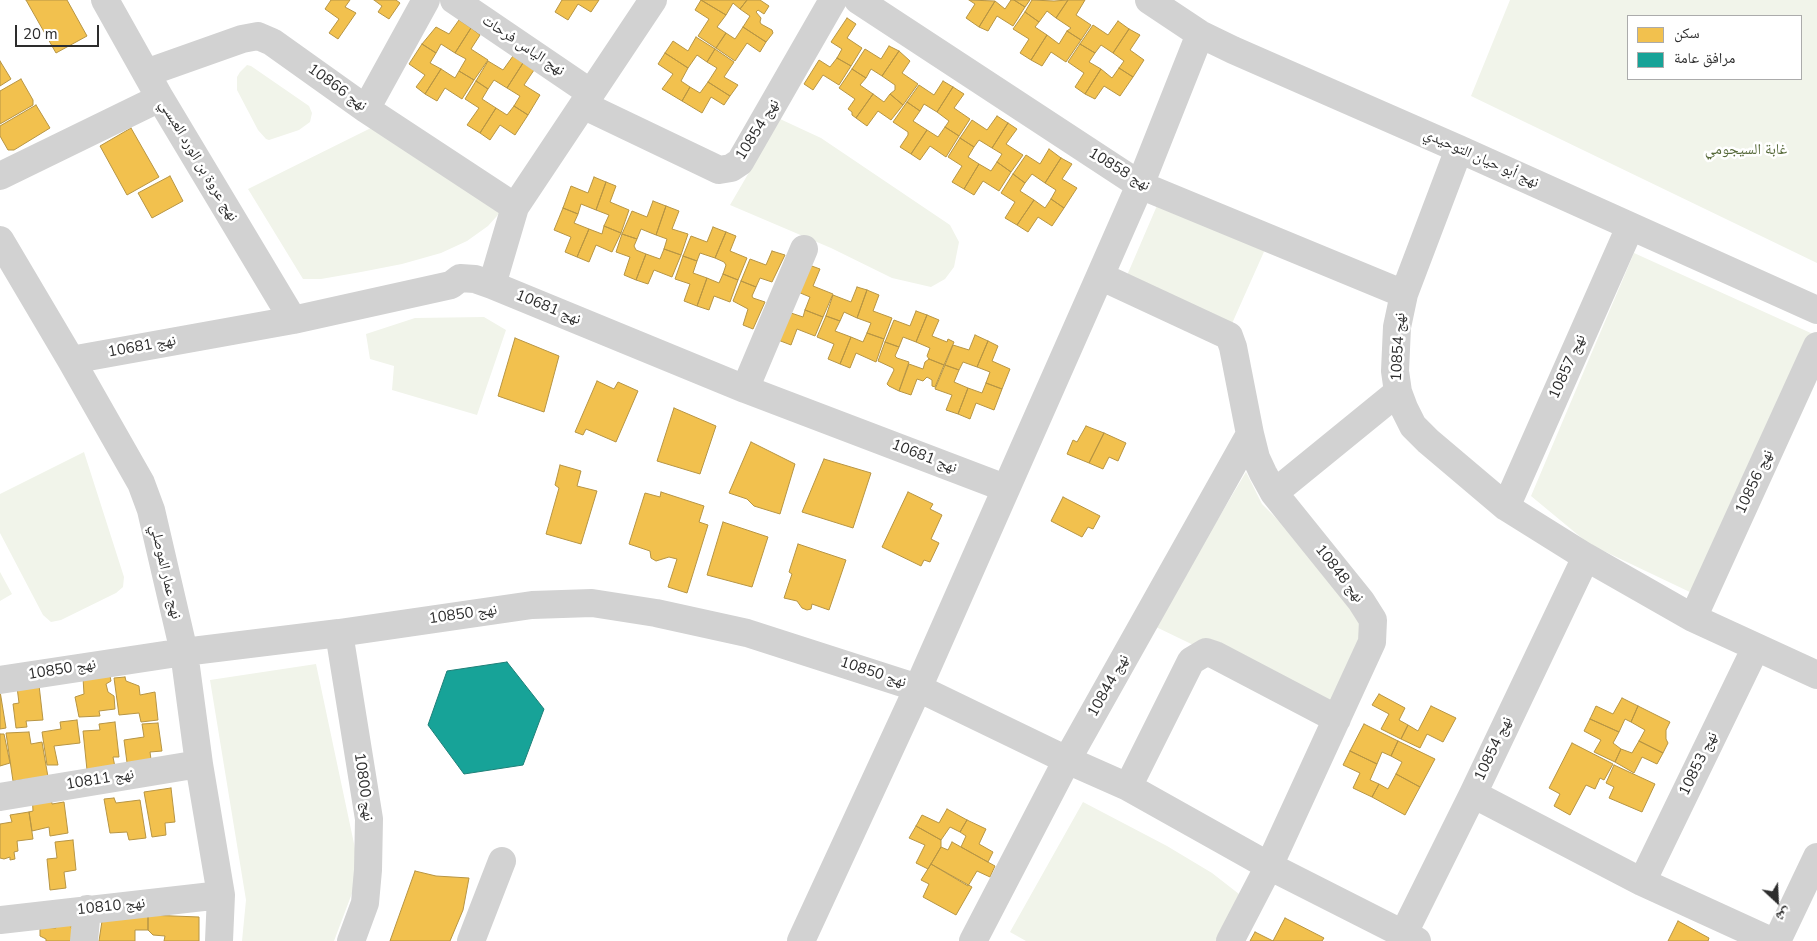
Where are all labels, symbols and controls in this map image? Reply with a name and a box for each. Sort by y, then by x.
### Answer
street label: نهج الياس فرحات [478,12,568,80]
scale bar [18,15,101,47]
legend [1627,15,1802,80]
text: سكن [1674,23,1700,43]
text: 20 m [23,24,58,44]
text: مرافق عامة [1674,48,1735,68]
street label: نهج 10866 [304,61,370,115]
street label: نهج 10854 [732,96,784,164]
street label: نهج عروة بن الورد العبسي [155,97,241,225]
street label: نهج أبو حيان التوحيدي [1421,126,1541,192]
park label: غابة السيجومي [1705,141,1787,159]
street label: نهج 10858 [1085,145,1153,195]
street label: نهج 10681 [513,287,583,329]
street label: نهج 10854 [1388,312,1410,382]
street label: نهج 10681 [107,332,177,362]
street label: نهج 10857 [1546,332,1590,402]
street label: نهج 10681 [889,436,959,478]
street label: نهج 10856 [1732,447,1778,517]
street label: نهج عمار الموصلي [145,523,185,621]
street label: نهج 10848 [1311,541,1367,607]
street label: نهج 10850 [428,601,498,629]
street label: نهج 10844 [1084,652,1134,720]
street label: نهج 10850 [838,654,908,692]
street label: نهج 10850 [27,656,97,684]
street label: نهج 10854 [1471,714,1517,784]
street label: نهج 10853 [1676,729,1722,799]
street label: نهج 10800 [349,752,377,822]
street label: نهج 10811 [65,766,135,794]
north arrow [1752,876,1802,926]
street label: نهج 10810 [76,894,146,920]
text: ش [1773,903,1794,927]

